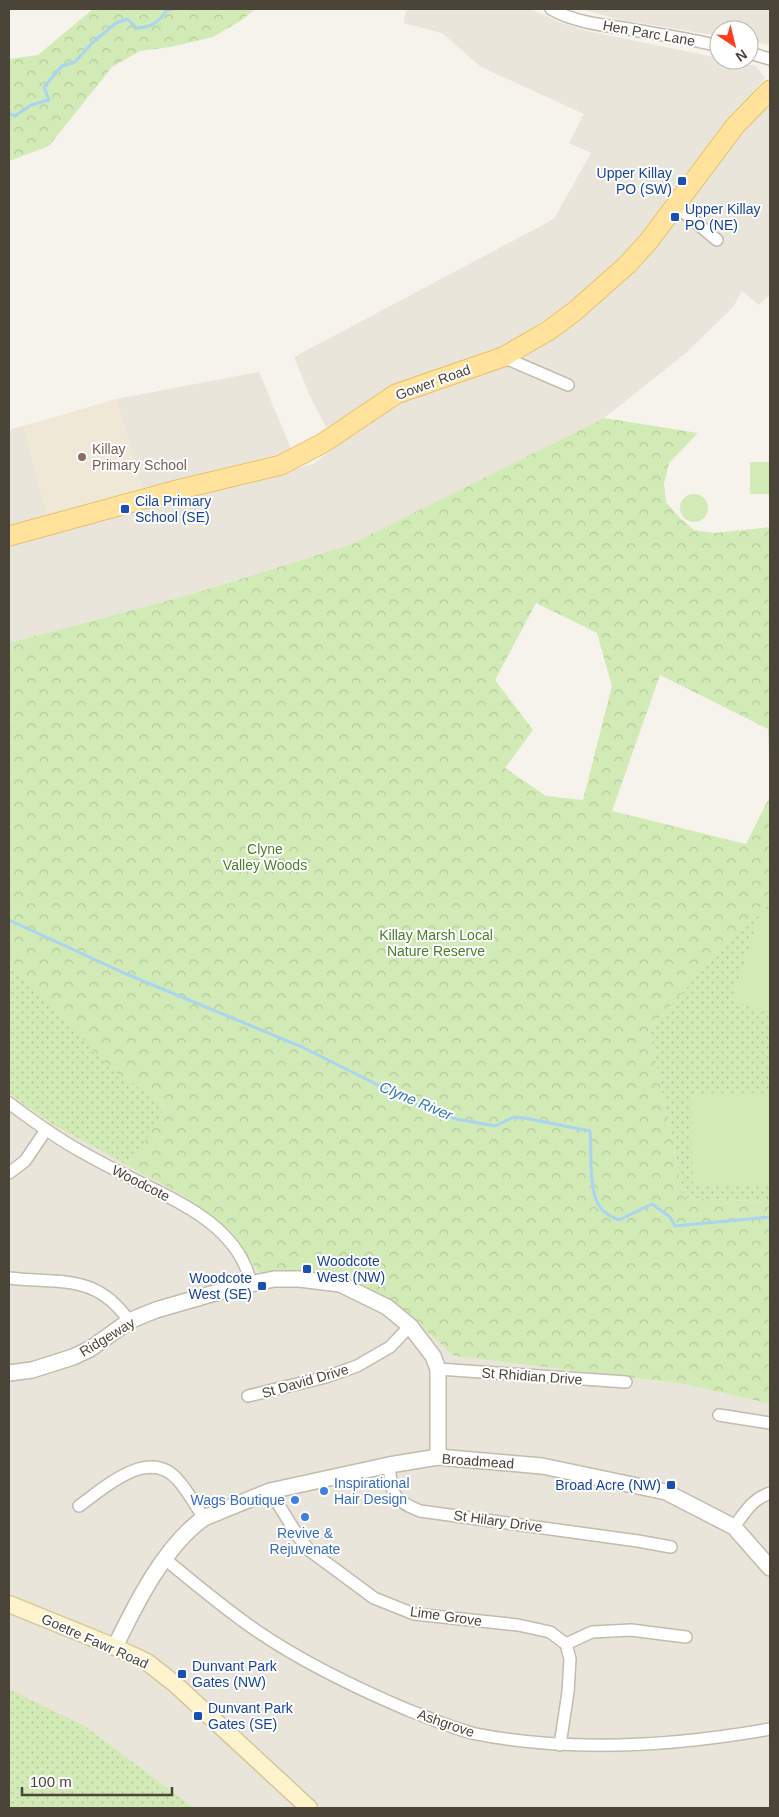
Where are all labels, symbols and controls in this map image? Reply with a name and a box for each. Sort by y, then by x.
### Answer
street label: Hen Parc Lane [602,17,697,49]
north arrow [709,20,759,70]
text: N [733,46,750,65]
place label: Upper Killay PO (SW) [597,165,672,197]
marker: Upper Killay PO (SW) [676,175,688,187]
place label: Upper Killay PO (NE) [685,201,760,233]
marker: Upper Killay PO (NE) [669,211,681,223]
street label: Gower Road [393,361,473,403]
place label: Killay Primary School [92,441,187,473]
marker: Killay Primary School [76,451,88,463]
place label: Cila Primary School (SE) [135,493,211,525]
marker: Cila Primary School (SE) [119,503,131,515]
park label: Clyne Valley Woods [223,841,307,873]
park label: Killay Marsh Local Nature Reserve [379,927,493,959]
water label: Clyne River [377,1078,456,1124]
street label: Woodcote [109,1162,173,1204]
place label: Woodcote West (NW) [317,1253,385,1285]
marker: Woodcote West (NW) [301,1263,313,1275]
place label: Woodcote West (SE) [188,1270,252,1302]
marker: Woodcote West (SE) [256,1280,268,1292]
street label: Ridgeway [77,1314,137,1360]
street label: St David Drive [260,1361,350,1401]
street label: St Rhidian Drive [481,1364,583,1388]
street label: Broadmead [441,1450,515,1472]
place label: Inspirational Hair Design [334,1475,410,1507]
place label: Broad Acre (NW) [555,1477,661,1493]
marker: Broad Acre (NW) [665,1479,677,1491]
marker: Inspirational Hair Design [318,1485,330,1497]
place label: Wags Boutique [191,1492,285,1508]
marker: Wags Boutique [289,1494,301,1506]
street label: St Hilary Drive [453,1507,544,1535]
marker: Revive & Rejuvenate [299,1511,311,1523]
place label: Revive & Rejuvenate [270,1525,341,1557]
street label: Lime Grove [409,1603,483,1629]
street label: Goetre Fawr Road [39,1610,151,1672]
place label: Dunvant Park Gates (NW) [192,1658,278,1690]
marker: Dunvant Park Gates (NW) [176,1668,188,1680]
place label: Dunvant Park Gates (SE) [208,1700,294,1732]
street label: Ashgrove [415,1706,477,1740]
marker: Dunvant Park Gates (SE) [192,1710,204,1722]
scale bar [22,1764,172,1796]
text: 100 m [30,1773,72,1790]

